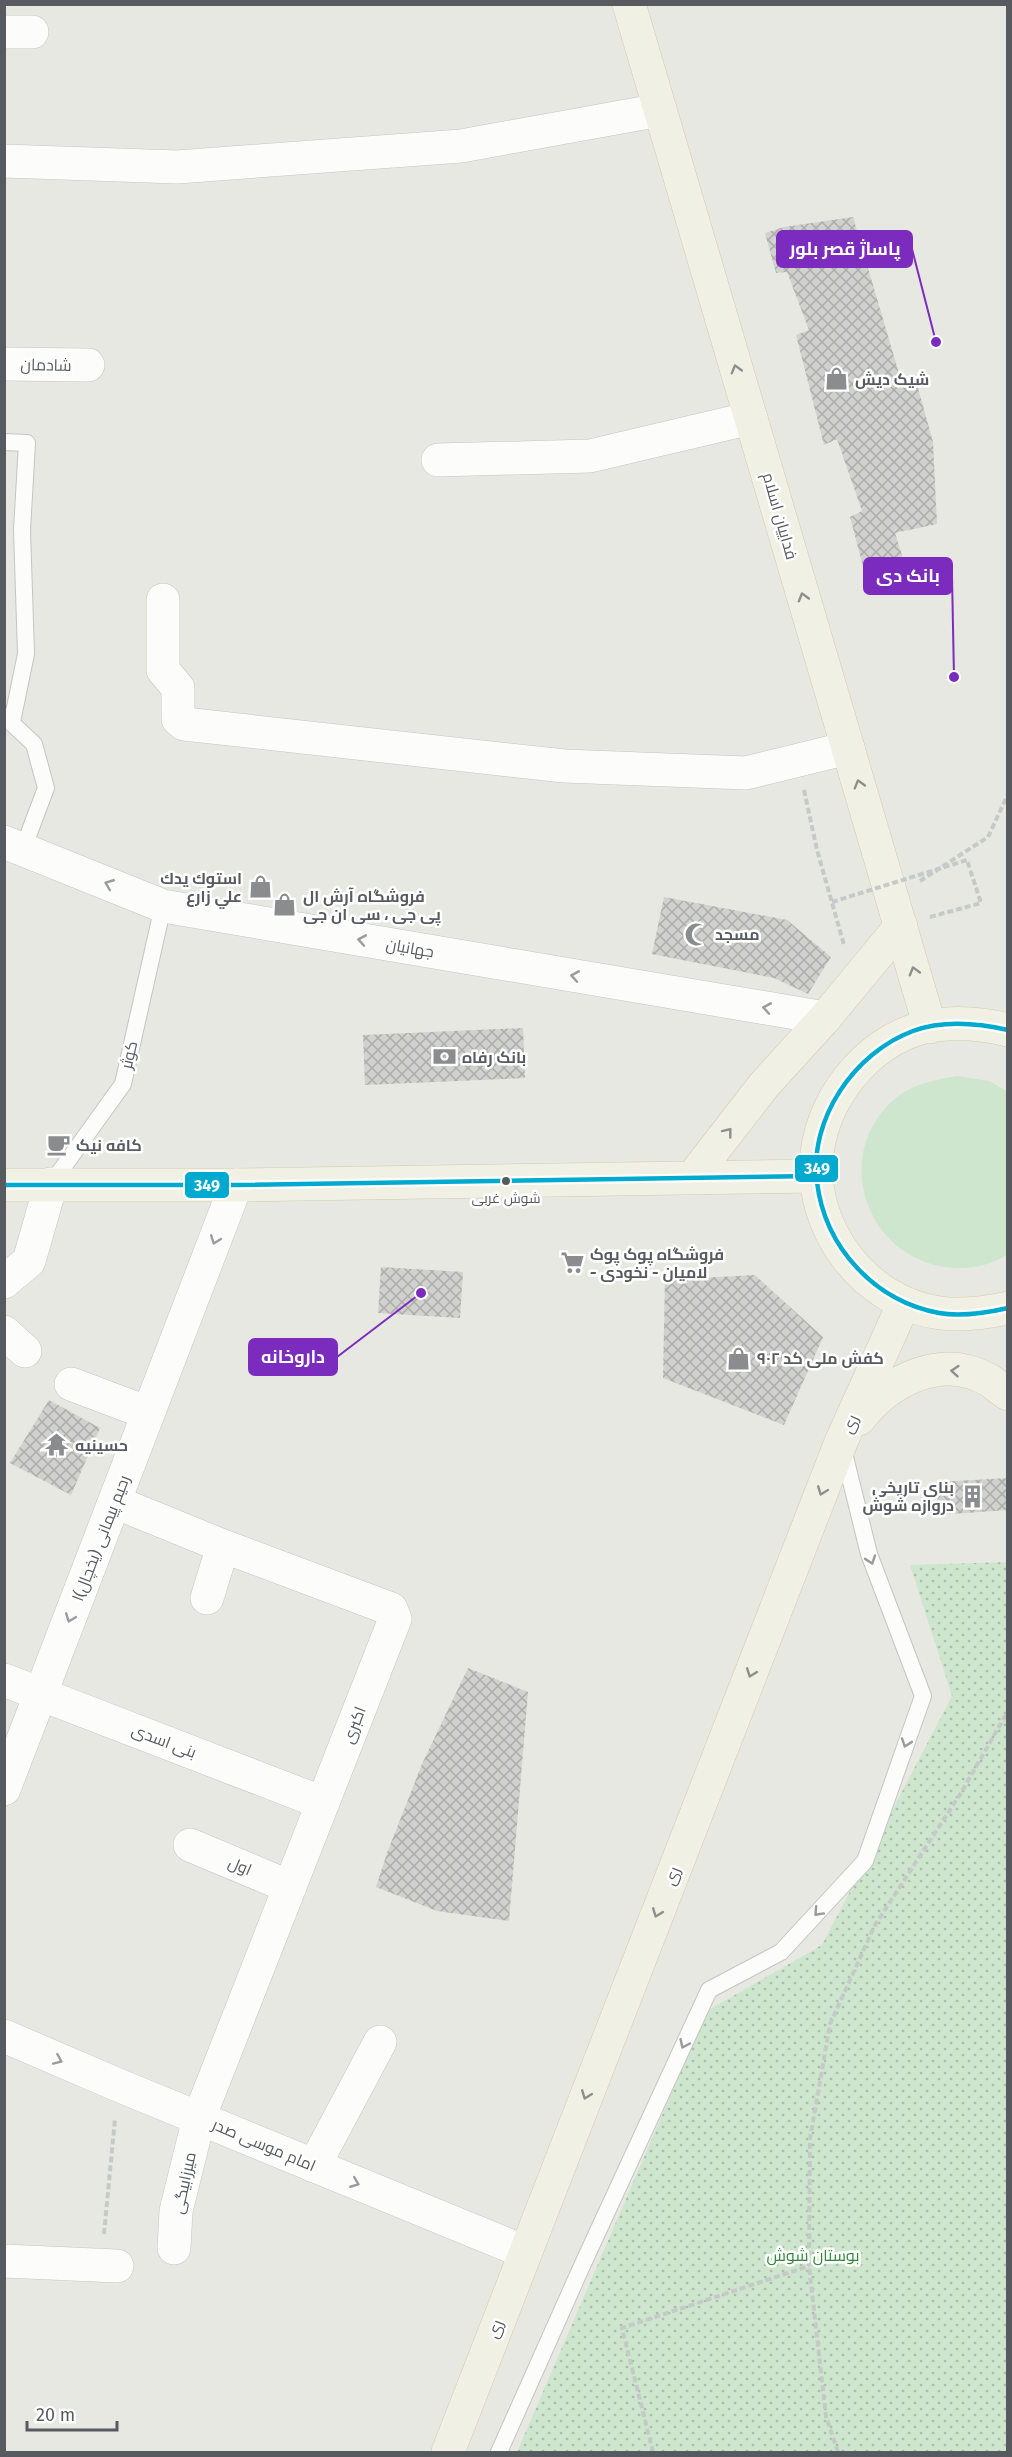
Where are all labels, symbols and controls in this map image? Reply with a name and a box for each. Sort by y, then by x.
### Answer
callout: پاساژ قصر بلور [777,231,912,267]
text: پاساژ قصر بلور [788,238,901,261]
street label: شادمان [20,355,72,376]
one-way arrow [731,364,743,375]
shop icon: شیک دیش [824,366,850,392]
place label: شیک دیش [855,370,929,389]
street label: فداییان اسلام [757,470,801,562]
callout: بانک دی [864,558,952,594]
text: بانک دی [876,565,940,587]
one-way arrow [798,592,811,602]
one-way arrow [854,779,866,790]
place label: استوك يدك علي زارع [160,869,242,909]
shop icon: استوك يدك علي زارع [247,874,273,900]
one-way arrow [104,879,115,891]
place label: فروشگاه آرش ال پی جی ، سی ان جی [303,887,441,926]
shop icon: فروشگاه آرش ال پی جی ، سی ان جی [272,892,298,918]
mosque icon: مسجد [684,921,710,947]
place label: مسجد [715,925,760,944]
one-way arrow [357,934,366,946]
street label: جهانیان [384,934,436,963]
one-way arrow [909,966,921,977]
one-way arrow [570,970,579,982]
one-way arrow [762,1002,772,1015]
street label: کوثر [116,1039,141,1072]
bank icon: بانک رفاه [431,1044,457,1070]
place label: بانک رفاه [462,1048,526,1067]
one-way arrow [721,1128,732,1139]
cafe icon: کافه نیک [45,1132,71,1158]
place label: کافه نیک [76,1136,142,1155]
line badge: 349 [794,1154,839,1183]
text: 349 [803,1159,830,1178]
line badge: 349 [184,1171,230,1199]
marker: شوش غربی [500,1175,512,1187]
text: 349 [193,1176,220,1195]
place label: شوش غربی [472,1190,540,1207]
one-way arrow [210,1234,222,1245]
place label: فروشگاه پوک پوک - لاميان - نخودی [590,1245,724,1282]
supermarket icon: فروشگاه پوک پوک - لاميان - نخودی [559,1250,585,1276]
callout: داروخانه [249,1339,337,1375]
shop icon: کفش ملی کد ۹۰۲ [726,1345,752,1371]
text: داروخانه [261,1346,325,1368]
place label: کفش ملی کد ۹۰۲ [757,1349,884,1368]
one-way arrow [951,1365,960,1378]
street label: ری [838,1412,863,1437]
temple icon: حسینیه [44,1432,70,1458]
place label: حسینیه [75,1436,128,1455]
street label: رحیم پیمانی (یخچال)ا [68,1472,136,1604]
place label: بنای تاریخی دروازه شوش [863,1478,954,1515]
building icon: بنای تاریخی دروازه شوش [959,1483,985,1509]
one-way arrow [817,1485,829,1496]
one-way arrow [864,1554,877,1565]
one-way arrow [65,1612,77,1623]
one-way arrow [746,1667,758,1678]
street label: اکبری [338,1704,371,1747]
street label: بنی اسدی [129,1720,199,1763]
one-way arrow [901,1737,914,1748]
street label: اول [225,1853,255,1880]
street label: ری [660,1864,685,1888]
one-way arrow [814,1906,825,1916]
one-way arrow [652,1907,664,1918]
one-way arrow [680,2038,692,2049]
one-way arrow [52,2052,63,2064]
one-way arrow [581,2089,593,2100]
street label: امام موسی صدر [208,2114,319,2177]
street label: میرزابیگی [168,2150,201,2216]
one-way arrow [348,2176,359,2188]
park label: بوستان شوش [767,2246,859,2266]
street label: ری [483,2317,508,2341]
scale bar [27,2394,117,2432]
text: 20 m [36,2404,75,2426]

